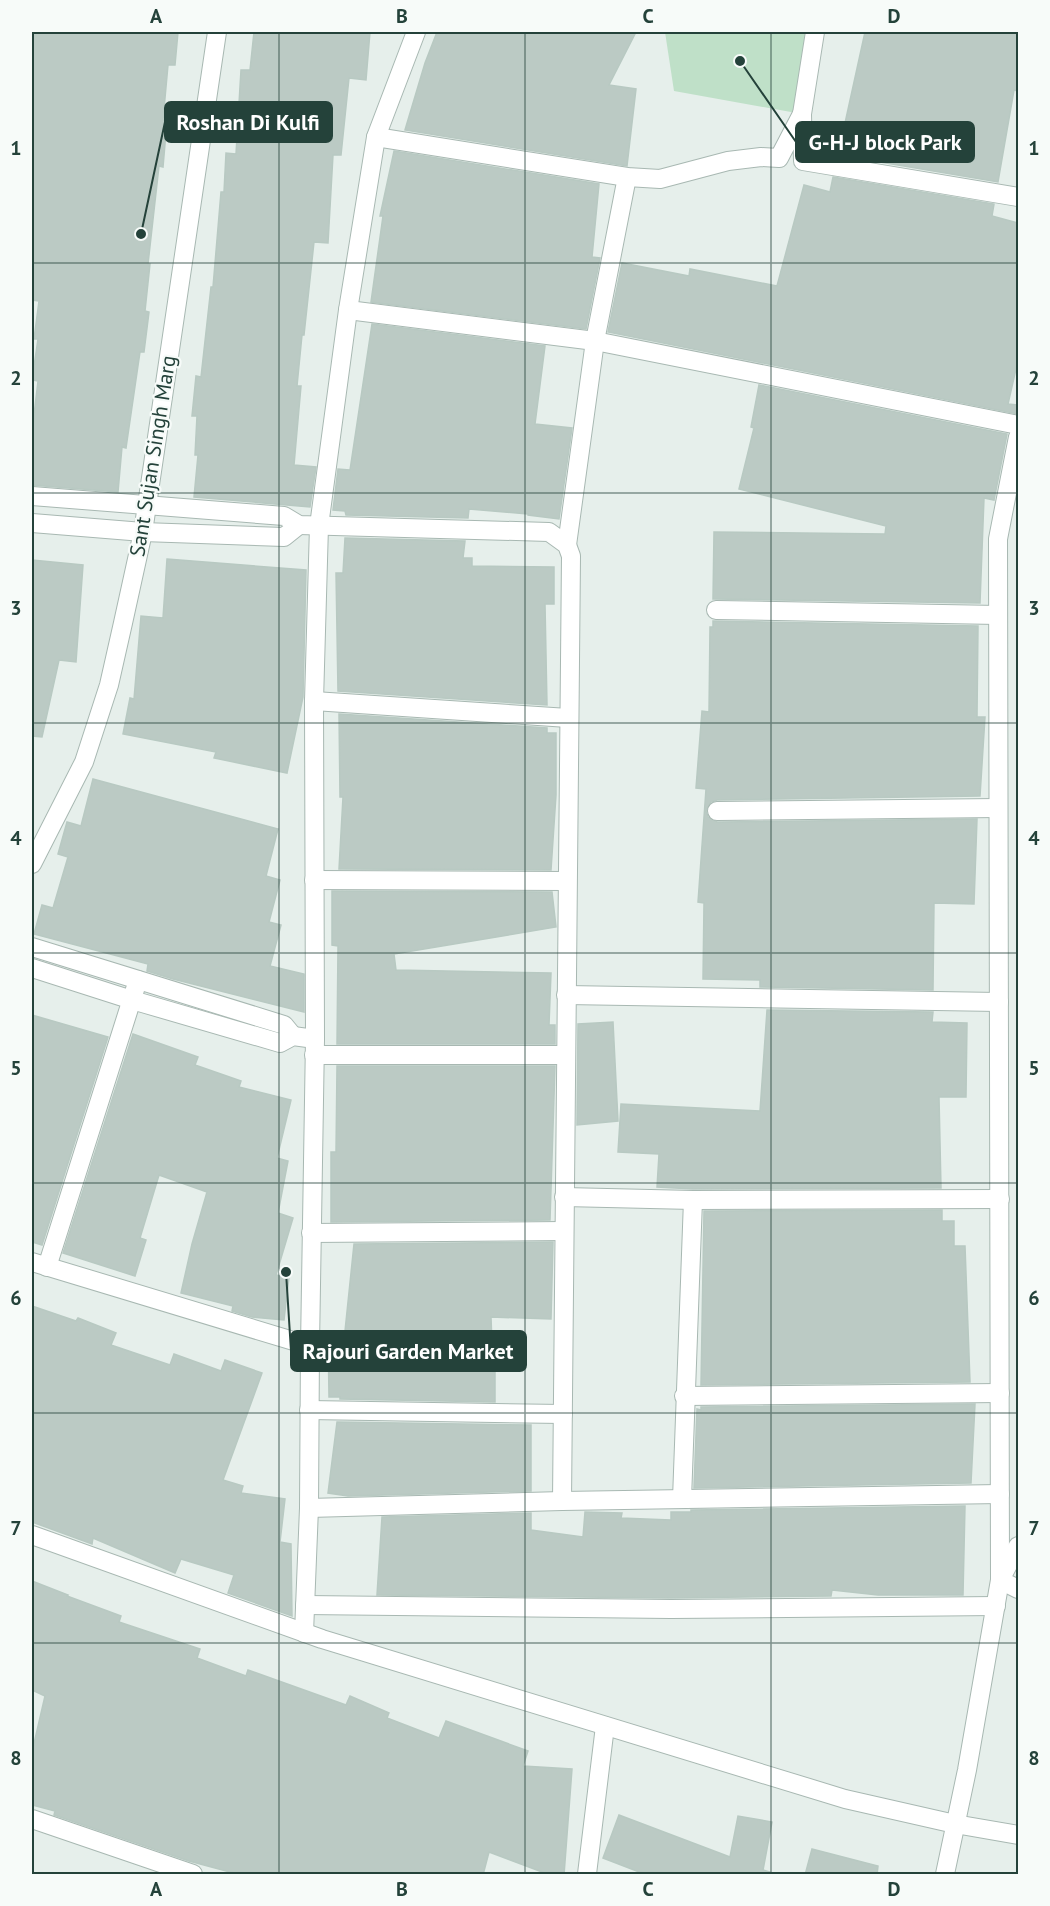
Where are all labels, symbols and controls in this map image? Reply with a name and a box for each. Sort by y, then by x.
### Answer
text: A [150,3,163,29]
text: B [396,3,408,29]
text: C [642,3,654,29]
text: D [888,3,901,29]
callout: Roshan Di Kulfi [165,102,332,142]
text: Roshan Di Kulfi [176,108,320,136]
callout: G-H-J block Park [796,122,974,162]
text: G-H-J block Park [808,128,962,156]
text: 1 [10,135,22,161]
text: 1 [1028,135,1040,161]
street label: Sant Sujan Singh Marg [123,353,182,559]
text: 2 [10,365,22,391]
text: 2 [1028,365,1040,391]
text: 3 [10,595,22,621]
text: 3 [1028,595,1040,621]
text: 4 [10,825,22,851]
text: 4 [1028,825,1040,851]
text: 5 [10,1055,22,1081]
text: 5 [1028,1055,1040,1081]
text: 6 [10,1285,22,1311]
text: 6 [1028,1285,1040,1311]
callout: Rajouri Garden Market [291,1331,526,1371]
text: Rajouri Garden Market [303,1337,514,1365]
text: 7 [10,1515,22,1541]
text: 7 [1028,1515,1040,1541]
text: 8 [10,1745,22,1771]
text: 8 [1028,1745,1040,1771]
text: A [150,1876,163,1902]
text: B [396,1876,408,1902]
text: C [642,1876,654,1902]
text: D [888,1876,901,1902]

